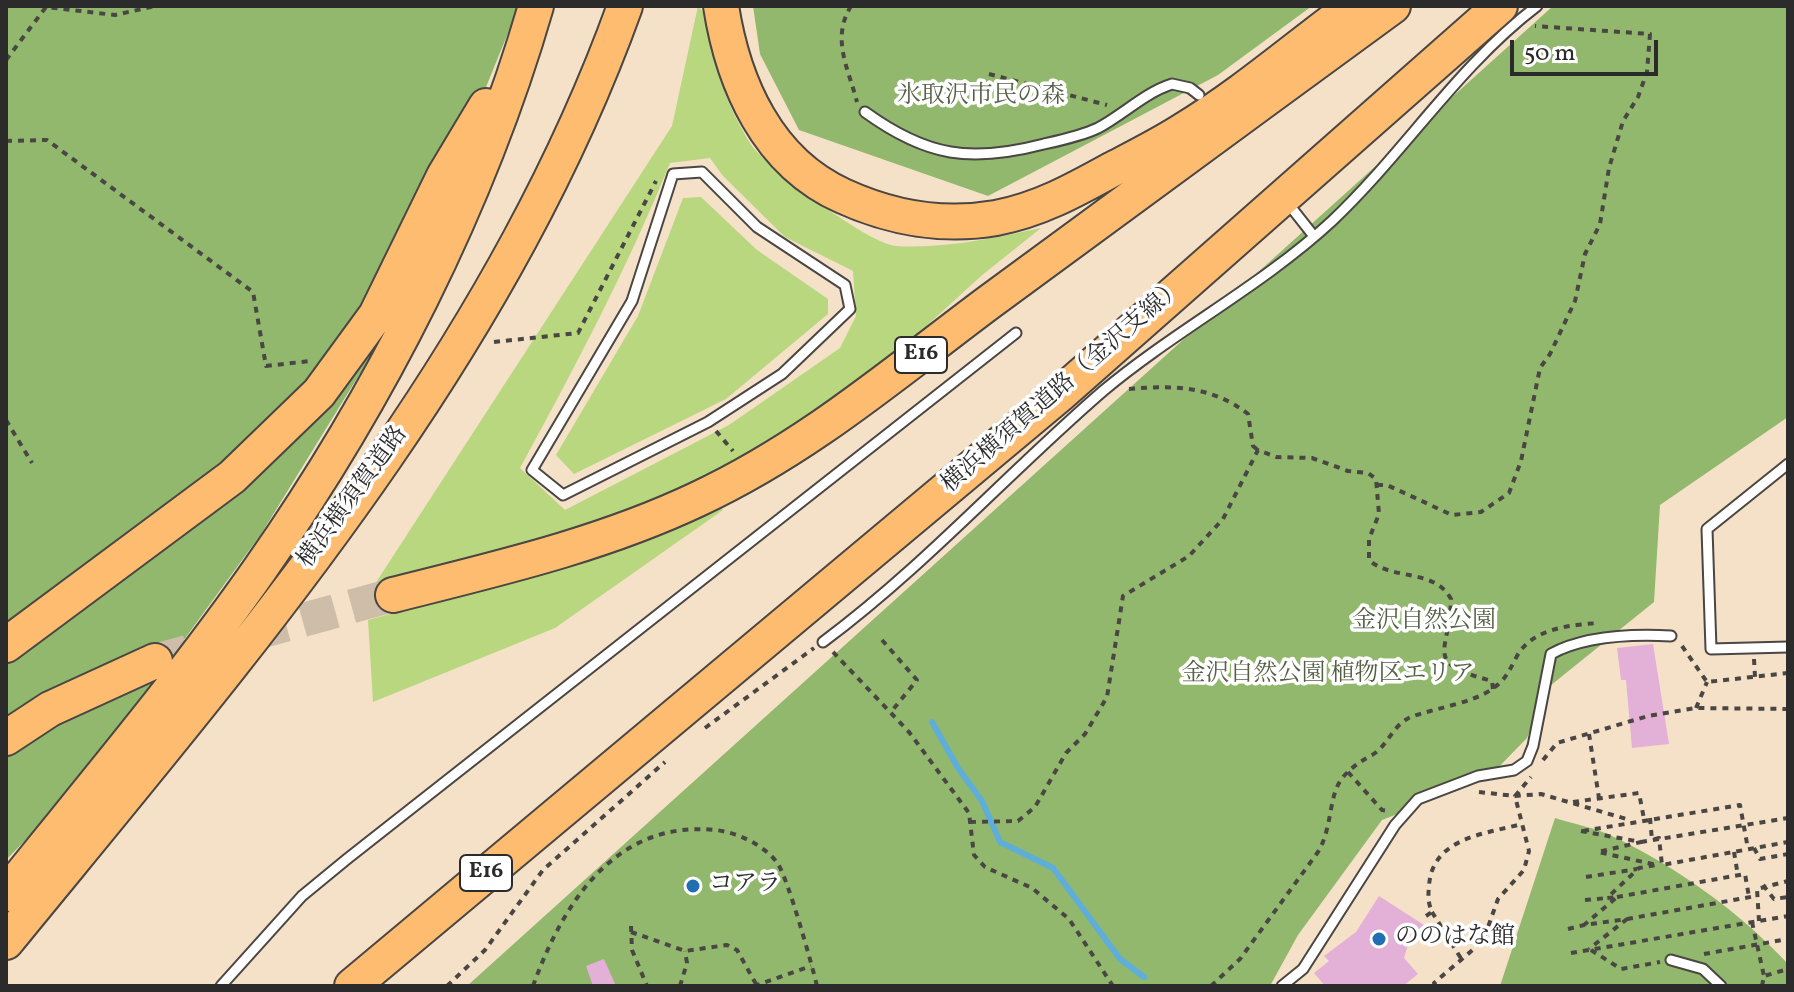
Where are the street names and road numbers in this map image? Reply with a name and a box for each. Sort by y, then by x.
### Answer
street label: 横浜横須賀道路（金沢支線） [937,274,1191,500]
road number: E16 [895,337,947,373]
street label: 横浜横須賀道路 [293,422,415,574]
road number: E16 [460,855,512,891]

